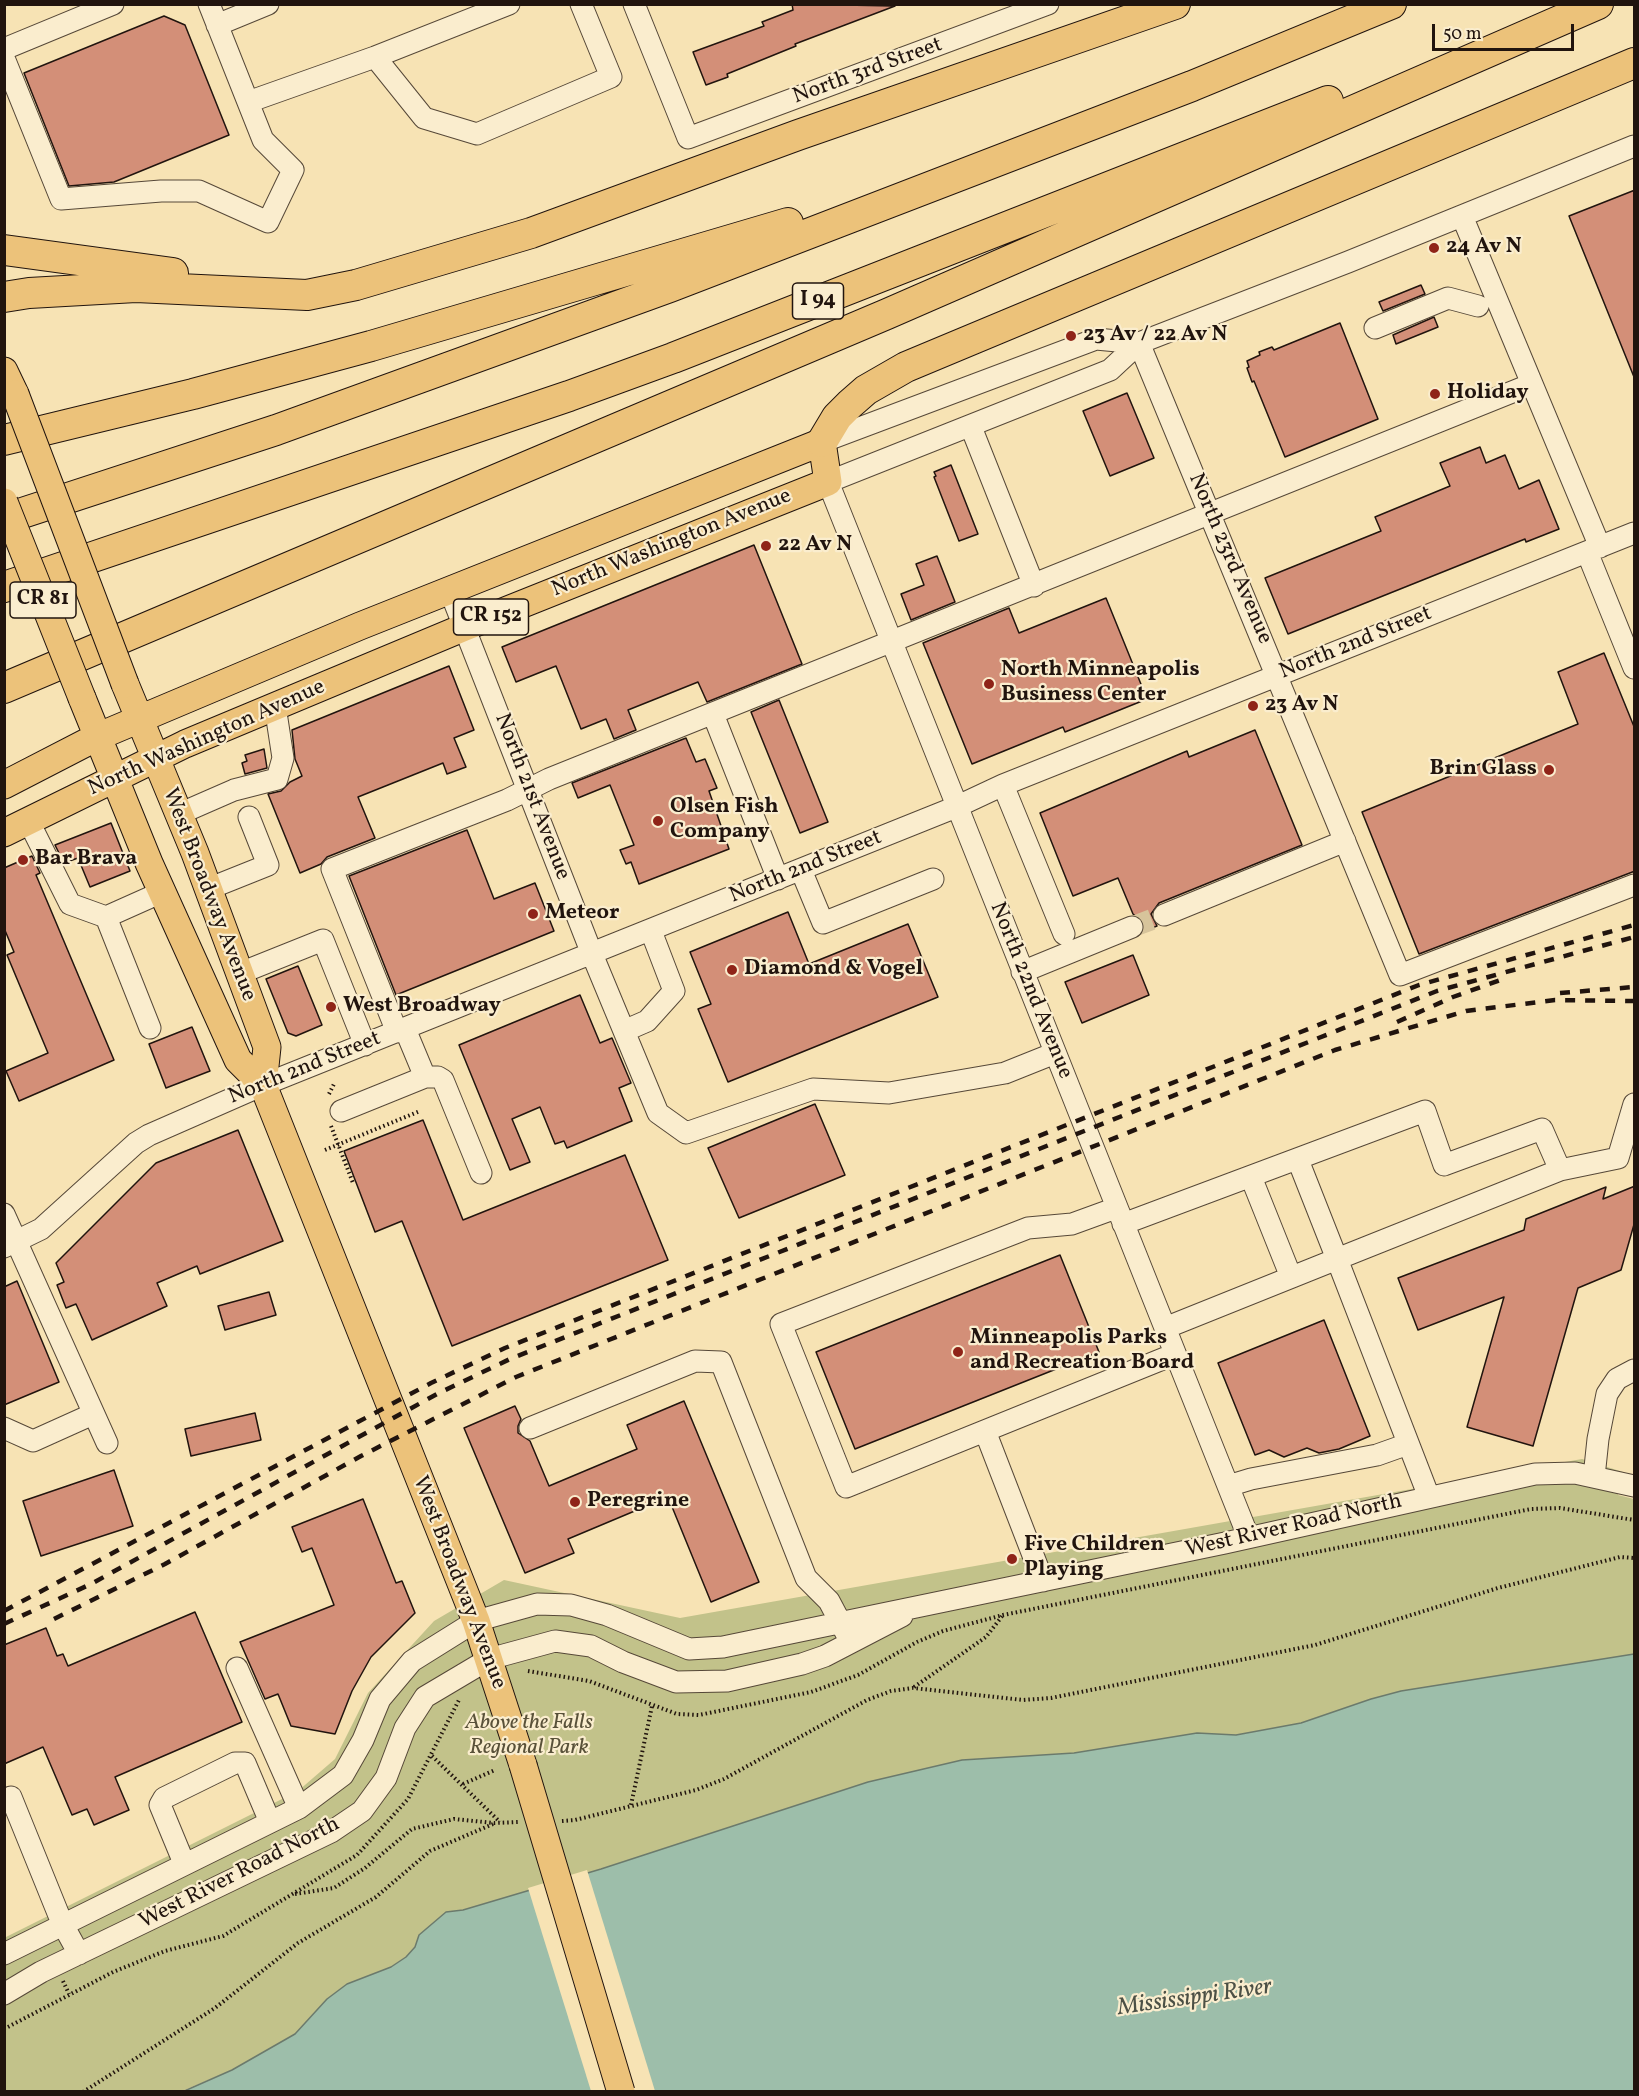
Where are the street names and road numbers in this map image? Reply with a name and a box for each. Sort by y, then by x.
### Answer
street label: North 3rd Street [790,33,946,111]
road number: I 94 [792,283,844,319]
street label: North 23rd Avenue [1181,470,1277,648]
street label: North Washington Avenue [548,484,796,604]
road number: CR 81 [10,582,76,618]
road number: CR 152 [454,599,528,635]
street label: North 2nd Street [1276,601,1436,687]
street label: North Washington Avenue [85,675,329,803]
street label: North 21st Avenue [487,710,575,884]
street label: West Broadway Avenue [155,785,261,1005]
street label: North 2nd Street [726,825,886,911]
street label: North 22nd Avenue [983,899,1077,1083]
street label: North 2nd Street [225,1026,385,1112]
street label: West Broadway Avenue [405,1473,511,1693]
street label: West River Road North [1183,1489,1405,1565]
street label: West River Road North [135,1812,345,1936]

